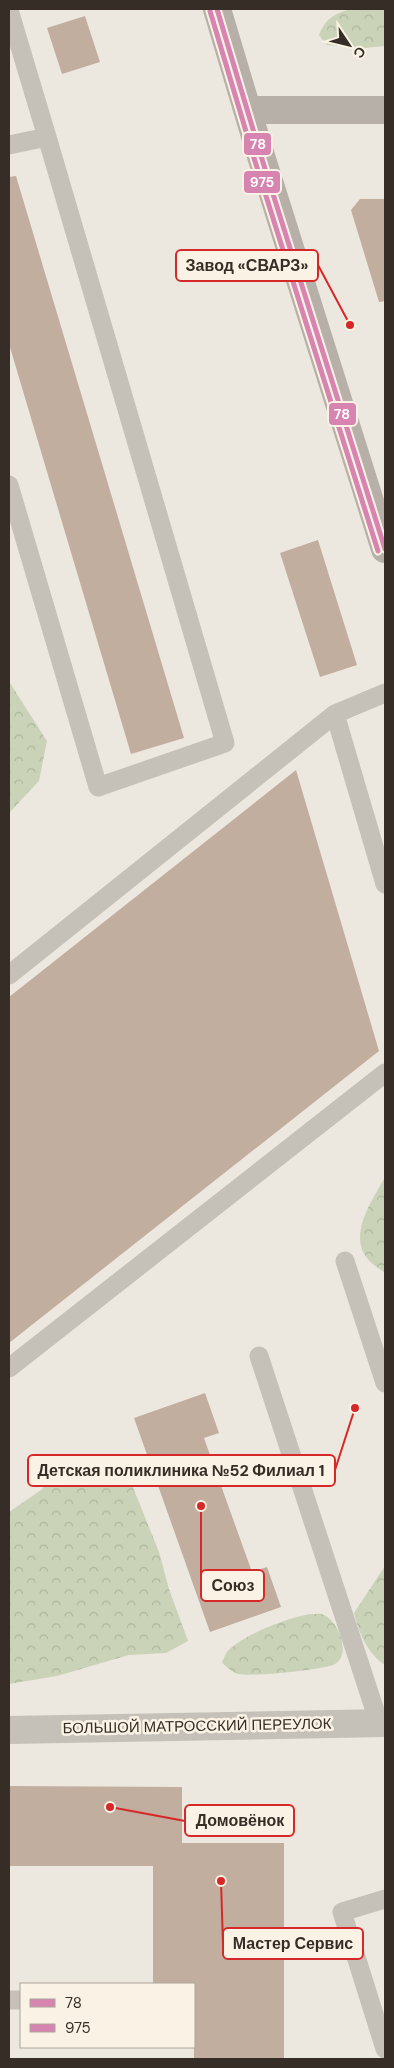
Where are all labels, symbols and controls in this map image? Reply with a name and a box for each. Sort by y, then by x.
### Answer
north arrow [324,20,374,70]
text: С [349,43,370,62]
line badge: 78 [243,132,272,156]
text: 78 [250,135,266,153]
line badge: 975 [243,170,281,194]
text: 975 [250,173,274,191]
callout: Завод «СВАРЗ» [176,250,318,281]
text: Завод «СВАРЗ» [186,255,308,276]
line badge: 78 [328,402,357,426]
text: 78 [334,405,350,423]
callout: Детская поликлиника №52 Филиал 1 [28,1455,335,1486]
text: Детская поликлиника №52 Филиал 1 [37,1460,325,1481]
callout: Союз [201,1570,264,1601]
text: Союз [212,1575,255,1596]
street label: БОЛЬШОЙ МАТРОССКИЙ ПЕРЕУЛОК [62,1714,332,1738]
callout: Домовёнок [185,1805,294,1836]
text: Домовёнок [196,1810,285,1831]
callout: Мастер Сервис [223,1928,363,1959]
text: Мастер Сервис [233,1933,353,1954]
legend [20,1983,195,2048]
text: 78 [65,1993,82,2013]
text: 975 [65,2018,91,2038]

